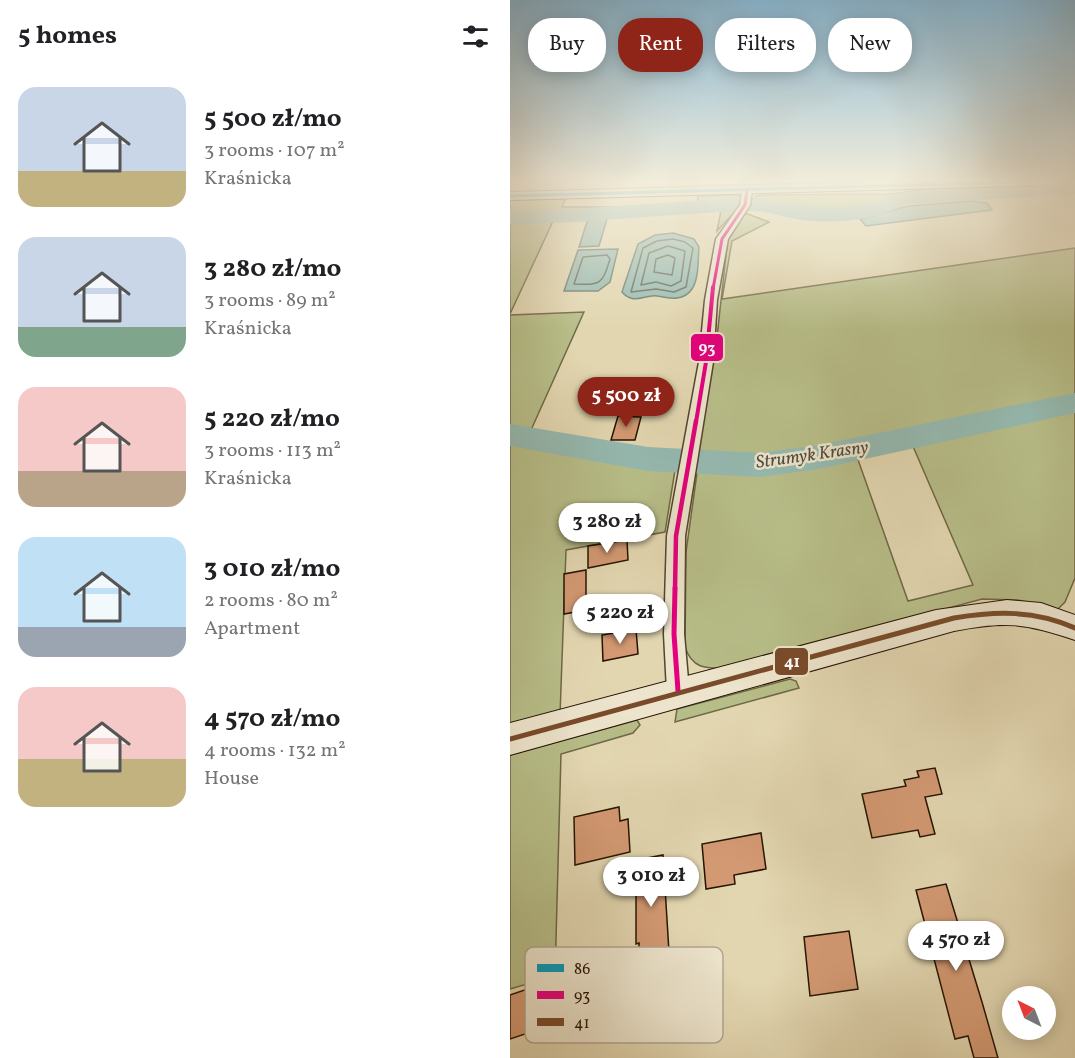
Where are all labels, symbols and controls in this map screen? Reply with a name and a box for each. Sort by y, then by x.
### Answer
text: 5 homes [18,18,117,54]
chip: Buy [528,18,606,72]
chip: Rent [618,18,703,72]
chip: Filters [715,18,816,72]
chip: New [828,18,912,72]
icon: filters [459,20,492,53]
text: 5 500 zł/mo [204,101,342,137]
icon: home [66,111,138,183]
text: 3 rooms · 107 m² [204,137,345,165]
text: Kraśnicka [204,165,292,193]
text: 3 280 zł/mo [204,251,342,287]
icon: home [66,261,138,333]
text: 3 rooms · 89 m² [204,287,336,315]
text: Kraśnicka [204,315,292,343]
line badge: 93 [690,333,724,362]
text: 93 [699,338,715,360]
pin: 5 500 zł [564,377,688,428]
text: 5 500 zł [592,382,660,410]
text: 5 220 zł/mo [204,401,340,437]
icon: home [66,411,138,483]
water label: Strumyk Krasny [754,435,870,476]
text: 3 rooms · 113 m² [204,437,341,465]
text: Kraśnicka [204,465,292,493]
pin: 3 280 zł [545,503,669,554]
text: 3 280 zł [573,508,641,536]
text: 3 010 zł/mo [204,551,340,587]
icon: home [66,561,138,633]
text: 2 rooms · 80 m² [204,587,338,615]
pin: 5 220 zł [558,594,682,645]
text: 5 220 zł [586,599,654,627]
text: Apartment [204,615,300,643]
line badge: 41 [774,647,809,676]
text: 41 [784,652,800,674]
text: 4 570 zł/mo [204,701,340,737]
icon: home [66,711,138,783]
text: 4 rooms · 132 m² [204,737,346,765]
text: House [204,765,259,793]
pin: 3 010 zł [589,857,713,908]
text: 3 010 zł [617,862,685,890]
pin: 4 570 zł [894,921,1018,972]
text: 4 570 zł [922,926,990,954]
legend [525,947,723,1043]
text: 86 [574,959,590,981]
text: 93 [574,986,590,1008]
north arrow [1002,986,1056,1040]
map controls [1002,986,1056,1040]
text: 41 [574,1013,590,1035]

